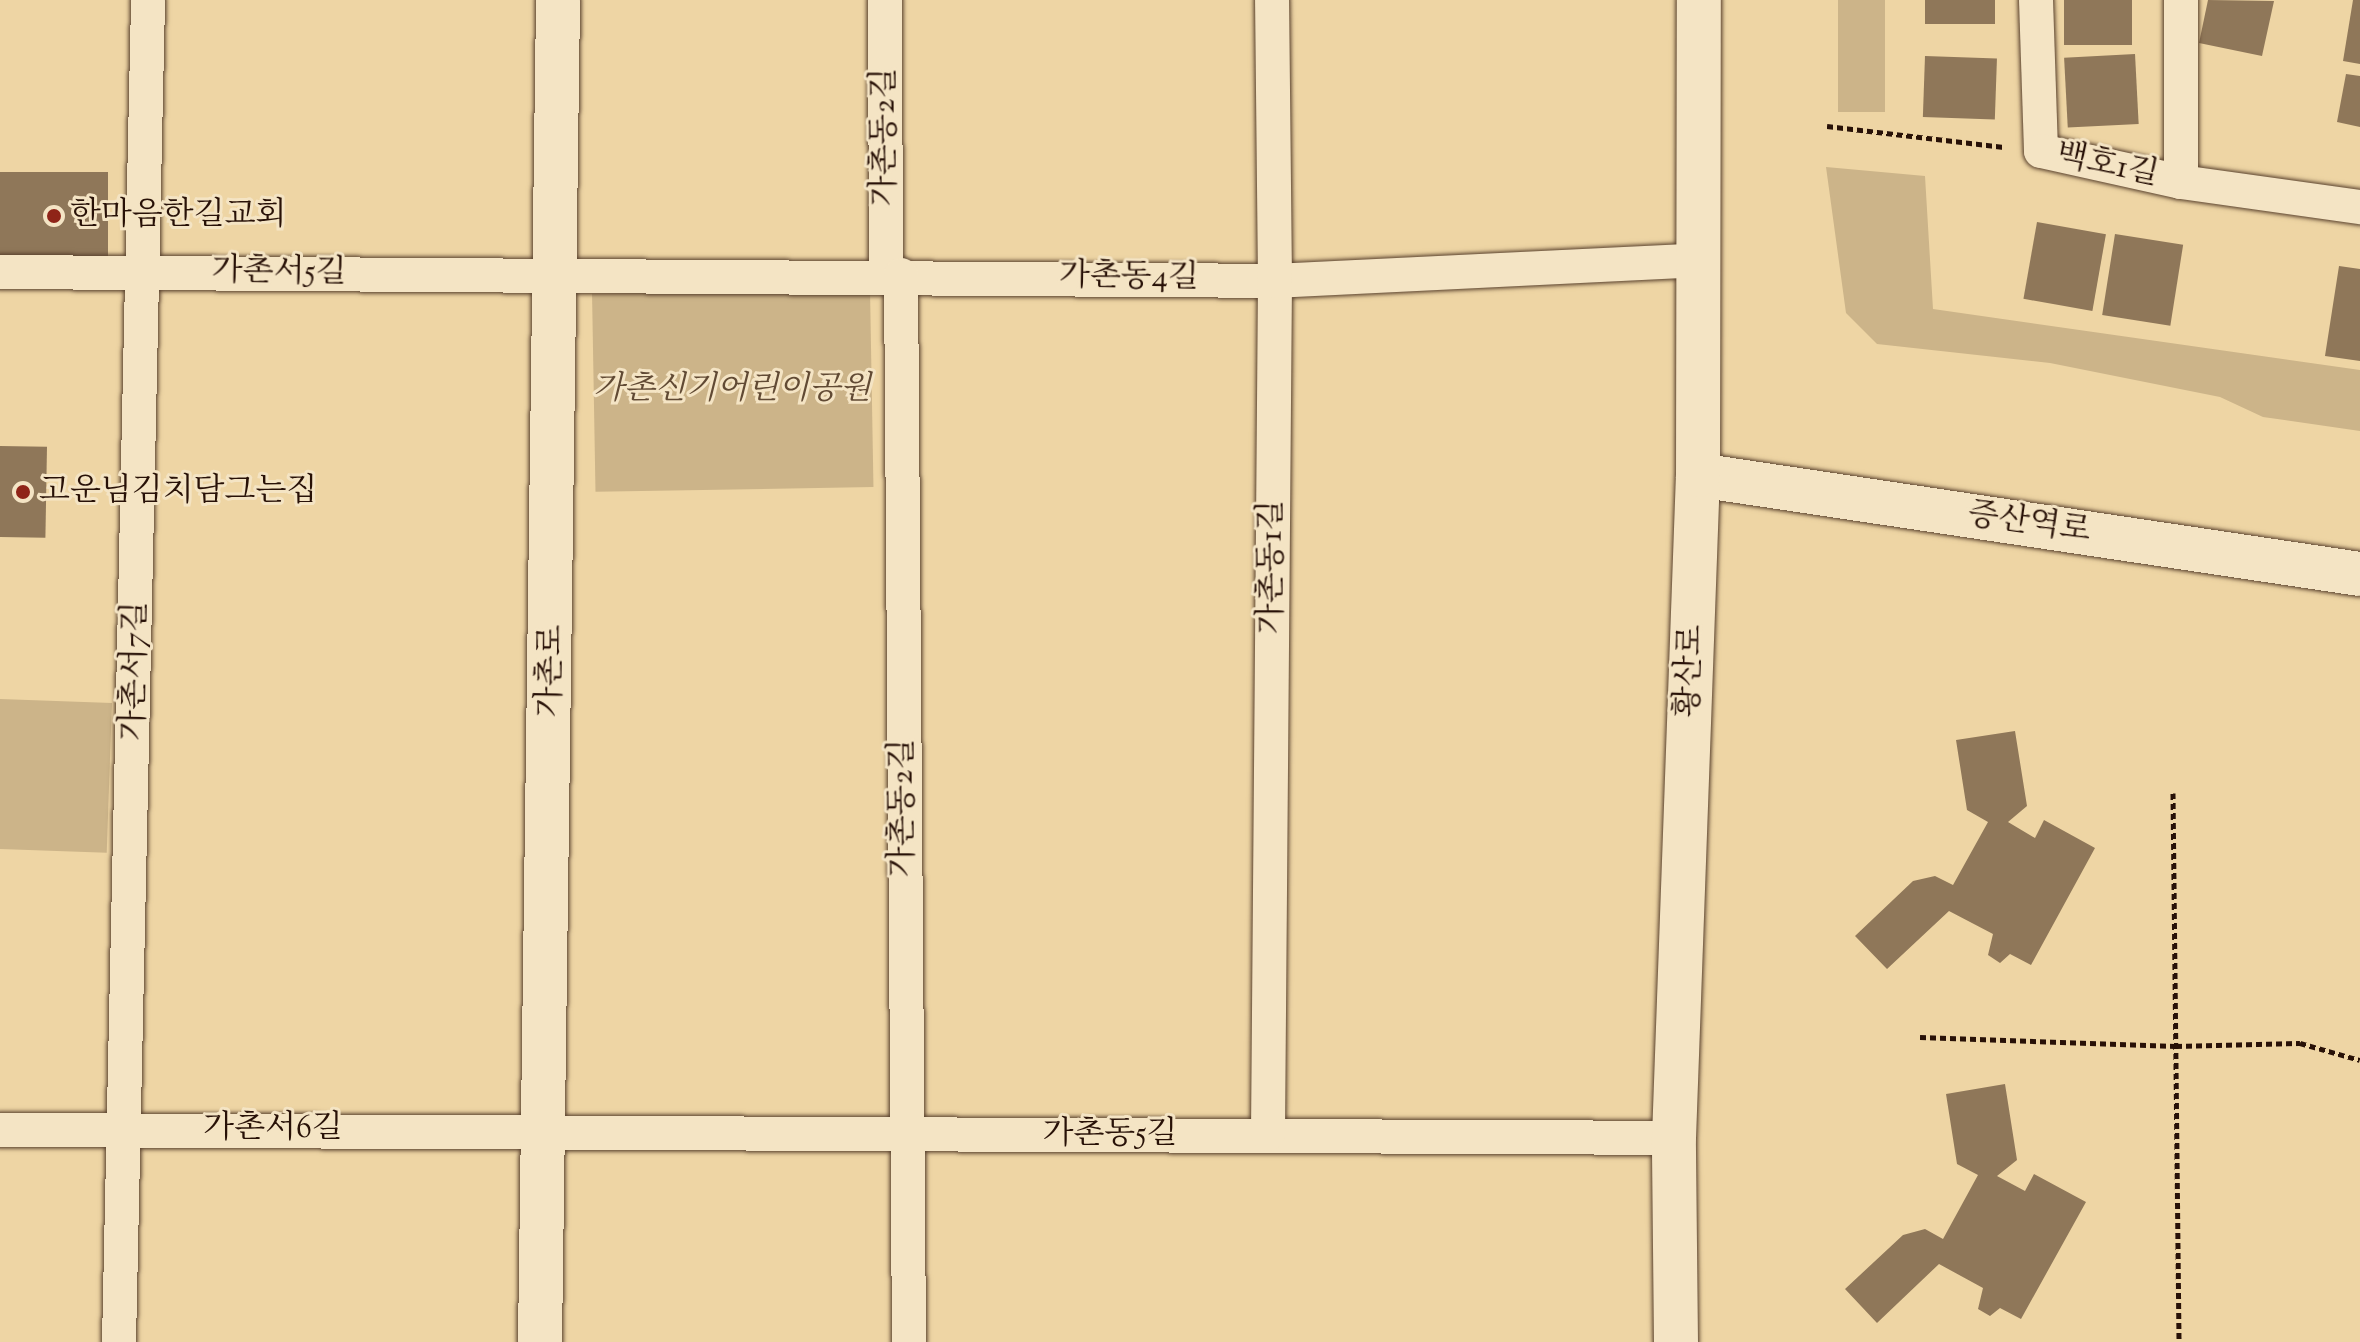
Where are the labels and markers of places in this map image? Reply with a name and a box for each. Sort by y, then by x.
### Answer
place label: 한마음한길교회 [70,197,286,235]
marker: 한마음한길교회 [45,207,63,225]
place label: 고운님김치담그는집 [39,473,317,511]
marker: 고운님김치담그는집 [14,483,32,501]

